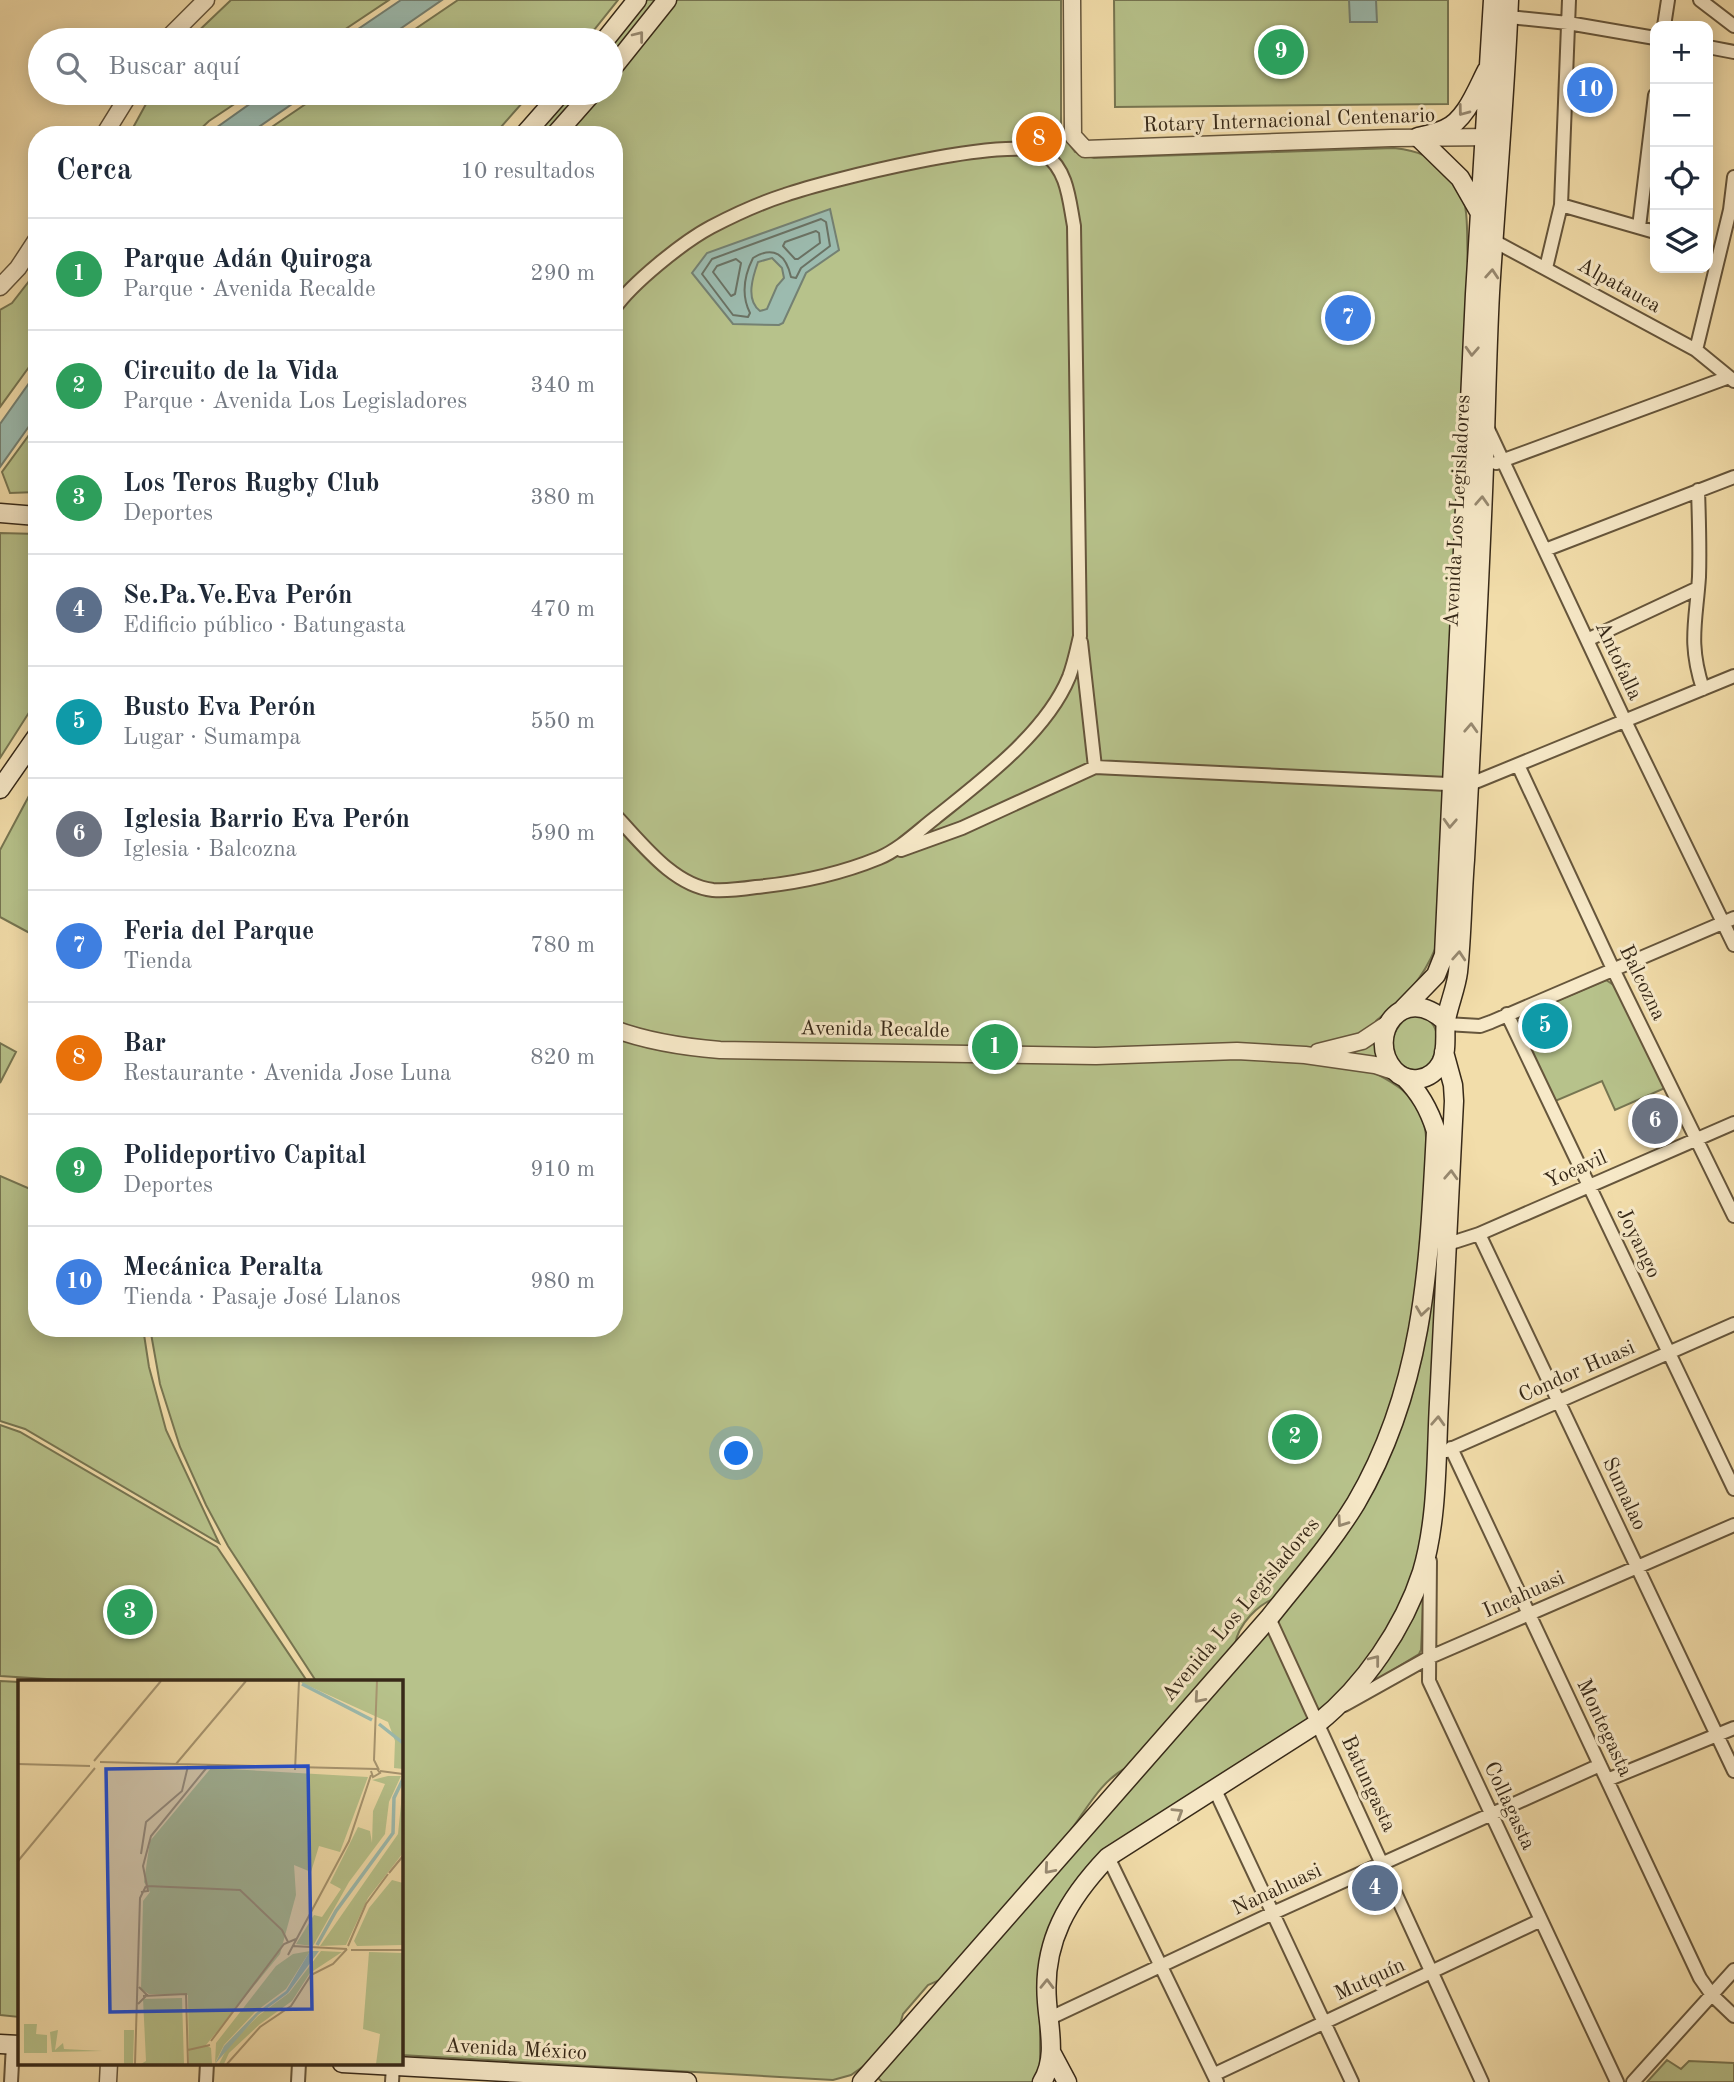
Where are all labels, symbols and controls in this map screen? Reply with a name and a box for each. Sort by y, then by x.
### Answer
map controls [1650,21,1713,273]
button: + [1650,21,1713,84]
pin: 9 [1258,26,1304,78]
search box [28,28,623,105]
one-way arrow [631,31,644,43]
icon: search [52,48,90,86]
text: Buscar aquí [108,54,240,80]
pin: 10 [1567,64,1613,116]
button: − [1650,84,1713,147]
one-way arrow [1459,103,1472,116]
street label: Rotary Internacional Centenario [1142,105,1436,137]
pin: 8 [1016,113,1062,165]
button: locate [1650,147,1713,210]
text: Cerca [56,156,132,186]
text: 10 resultados [461,160,595,183]
button: layers [1650,210,1713,273]
text: Parque Adán Quiroga [123,247,372,273]
street label: Alpatauca [1574,255,1664,317]
text: 1 [72,262,86,285]
text: 290 m [530,262,595,285]
one-way arrow [1484,268,1499,279]
text: Parque · Avenida Recalde [123,278,376,301]
pin: 7 [1325,292,1371,344]
one-way arrow [1465,346,1480,357]
text: Circuito de la Vida [123,359,339,385]
text: 2 [72,374,86,397]
text: 340 m [530,374,595,397]
text: Parque · Avenida Los Legisladores [123,390,467,413]
street label: Avenida Los Legisladores [1441,394,1475,628]
text: Los Teros Rugby Club [123,471,380,497]
text: 3 [72,486,86,509]
text: 380 m [530,486,595,509]
one-way arrow [1475,495,1490,506]
text: Deportes [123,502,213,525]
text: Se.Pa.Ve.Eva Perón [123,583,353,609]
text: 4 [72,598,86,621]
text: 470 m [530,598,595,621]
text: Edificio público · Batungasta [123,614,406,637]
street label: Antofalla [1591,618,1645,704]
text: Busto Eva Perón [123,695,316,721]
text: 5 [72,710,86,733]
text: 550 m [530,710,595,733]
one-way arrow [1464,723,1479,734]
text: Lugar · Sumampa [123,726,301,749]
text: Iglesia Barrio Eva Perón [123,807,410,833]
one-way arrow [1442,818,1457,829]
text: 6 [72,822,86,845]
text: 590 m [530,822,595,845]
text: Iglesia · Balcozna [123,838,297,861]
text: Feria del Parque [123,919,314,945]
text: 7 [72,934,86,957]
text: 780 m [530,934,595,957]
street label: Balcozna [1615,942,1669,1024]
text: Tienda [123,950,192,973]
one-way arrow [1451,950,1466,961]
pin: 5 [1522,1000,1568,1052]
street label: Avenida Recalde [800,1018,950,1042]
pin: 1 [972,1021,1018,1073]
text: Bar [123,1031,166,1057]
text: 8 [72,1046,86,1069]
text: 820 m [530,1046,595,1069]
text: Restaurante · Avenida Jose Luna [123,1062,451,1085]
pin: 6 [1632,1095,1678,1147]
text: Polideportivo Capital [123,1143,366,1169]
street label: Yocavil [1542,1147,1610,1193]
text: 9 [72,1158,86,1181]
text: 910 m [530,1158,595,1181]
one-way arrow [1443,1170,1458,1181]
text: Deportes [123,1174,213,1197]
street label: Joyango [1612,1204,1664,1282]
text: Mecánica Peralta [123,1255,323,1281]
text: 10 [66,1270,92,1293]
text: 980 m [530,1270,595,1293]
text: Tienda · Pasaje José Llanos [123,1286,401,1309]
one-way arrow [1415,1305,1430,1317]
street label: Condor Huasi [1516,1337,1638,1407]
pin: 2 [1272,1411,1318,1463]
one-way arrow [1430,1415,1445,1426]
your location [719,1436,753,1470]
street label: Sumalao [1598,1454,1650,1534]
street label: Avenida Los Legisladores [1158,1514,1324,1706]
one-way arrow [1338,1514,1350,1527]
street label: Incahuasi [1480,1568,1568,1622]
pin: 3 [107,1586,153,1638]
one-way arrow [1367,1655,1380,1668]
street label: Montegasta [1572,1676,1636,1780]
inset map [18,1680,402,2064]
one-way arrow [1195,1690,1207,1703]
street label: Batungasta [1337,1733,1399,1835]
street label: Collagasta [1479,1759,1539,1853]
one-way arrow [1170,1809,1183,1822]
street label: Nanahuasi [1229,1860,1325,1920]
one-way arrow [1045,1861,1057,1874]
pin: 4 [1352,1862,1398,1914]
street label: Mutquín [1332,1955,1408,2005]
one-way arrow [1039,1978,1054,1989]
street label: Avenida México [444,2036,588,2064]

